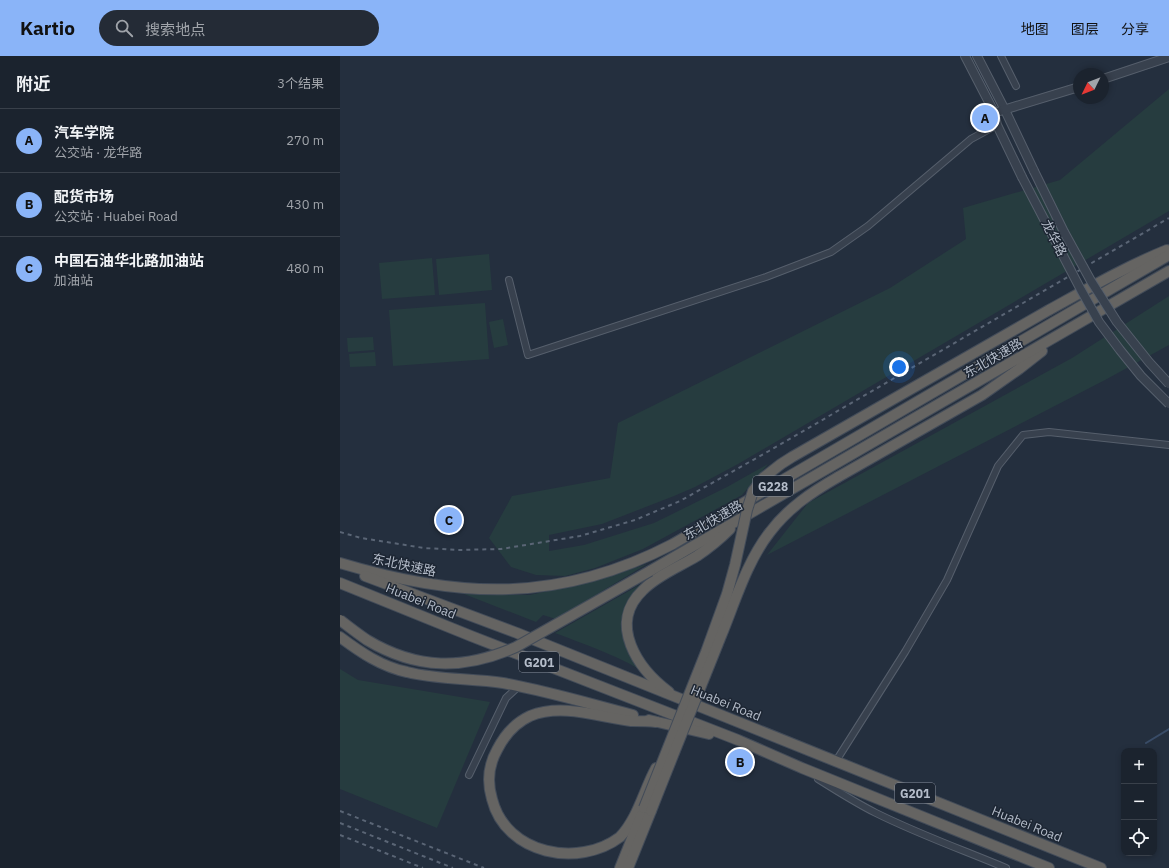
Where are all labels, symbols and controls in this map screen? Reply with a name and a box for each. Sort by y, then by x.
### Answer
search box [99,10,379,46]
text: Kartio [20,16,75,40]
icon: search [113,17,135,39]
text: 搜索地点 [145,20,205,39]
text: 地图 [1021,20,1049,38]
text: 图层 [1071,20,1099,38]
text: 分享 [1121,20,1149,38]
north arrow [1073,68,1109,104]
text: 附近 [16,73,50,95]
text: 3个结果 [277,75,324,92]
pin: A [972,103,998,133]
text: 汽车学院 [54,123,114,142]
text: A [25,132,33,149]
text: 270 m [286,132,324,149]
text: 公交站 · 龙华路 [54,144,142,161]
text: 配货市场 [54,187,114,206]
text: B [25,196,33,213]
text: 430 m [286,196,324,213]
text: 公交站 · Huabei Road [54,208,178,225]
street label: 龙华路 [1038,217,1070,259]
text: 中国石油华北路加油站 [54,251,204,270]
text: C [25,260,33,277]
text: 480 m [286,260,324,277]
text: 加油站 [54,272,93,289]
street label: 东北快速路 [961,334,1025,382]
your location [889,357,909,377]
road number: G228 [753,476,793,496]
street label: 东北快速路 [681,496,745,544]
pin: C [436,505,462,535]
street label: 东北快速路 [370,550,438,580]
street label: Huabei Road [383,579,459,623]
road number: G201 [519,652,559,672]
street label: Huabei Road [688,681,764,725]
pin: B [727,747,753,777]
map controls [1121,748,1157,856]
button: + [1121,748,1157,784]
road number: G201 [895,783,935,803]
button: − [1121,784,1157,820]
street label: Huabei Road [989,802,1065,846]
button: locate [1121,820,1157,856]

